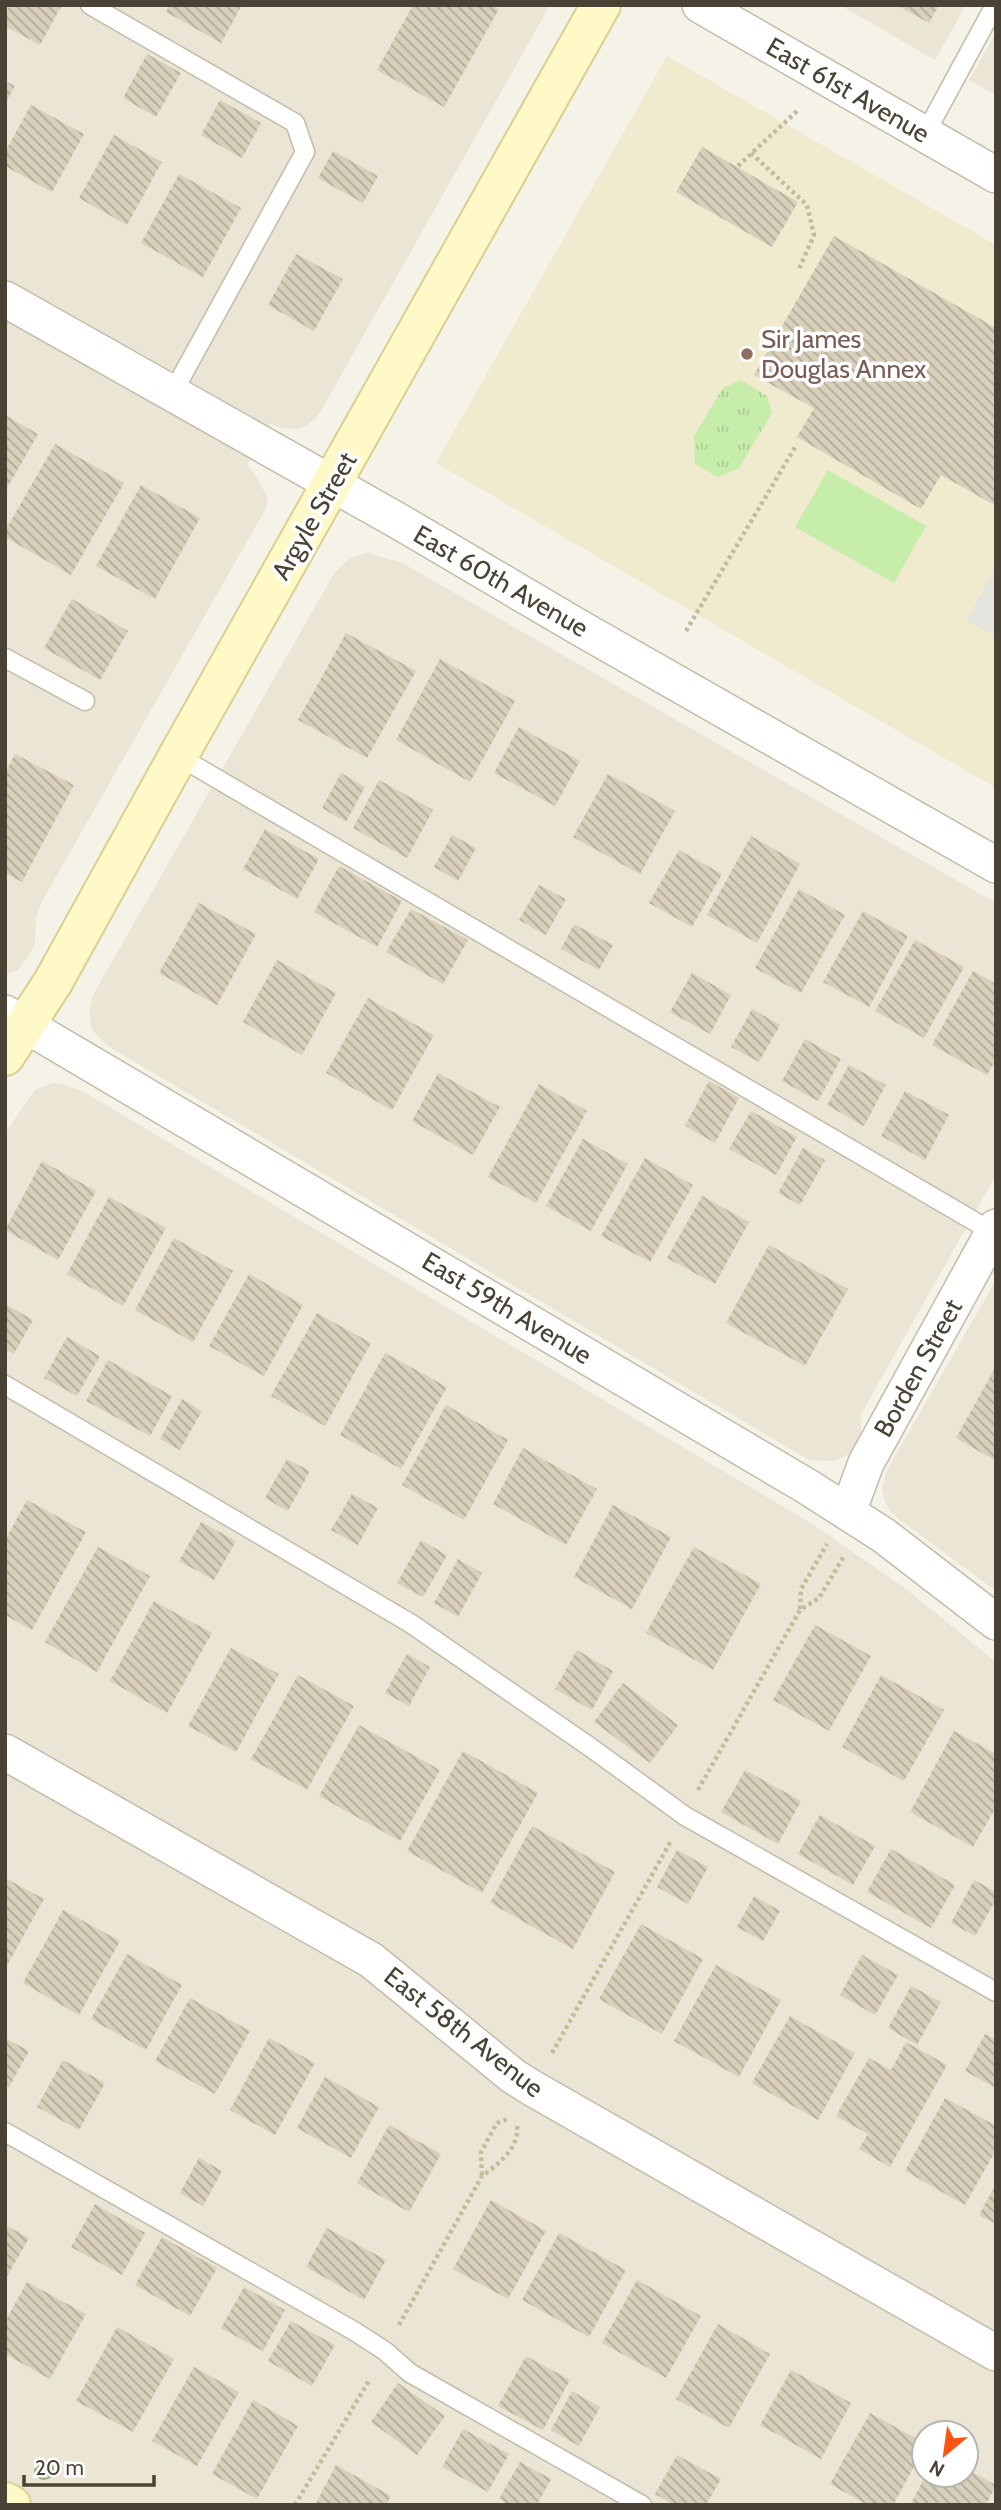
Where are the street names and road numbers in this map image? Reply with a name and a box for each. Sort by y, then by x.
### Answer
street label: East 61st Avenue [761,30,935,150]
street label: Argyle Street [265,446,364,586]
street label: East 60th Avenue [408,518,594,644]
street label: East 59th Avenue [416,1245,598,1371]
street label: Borden Street [867,1293,969,1443]
street label: East 58th Avenue [378,1960,550,2104]

